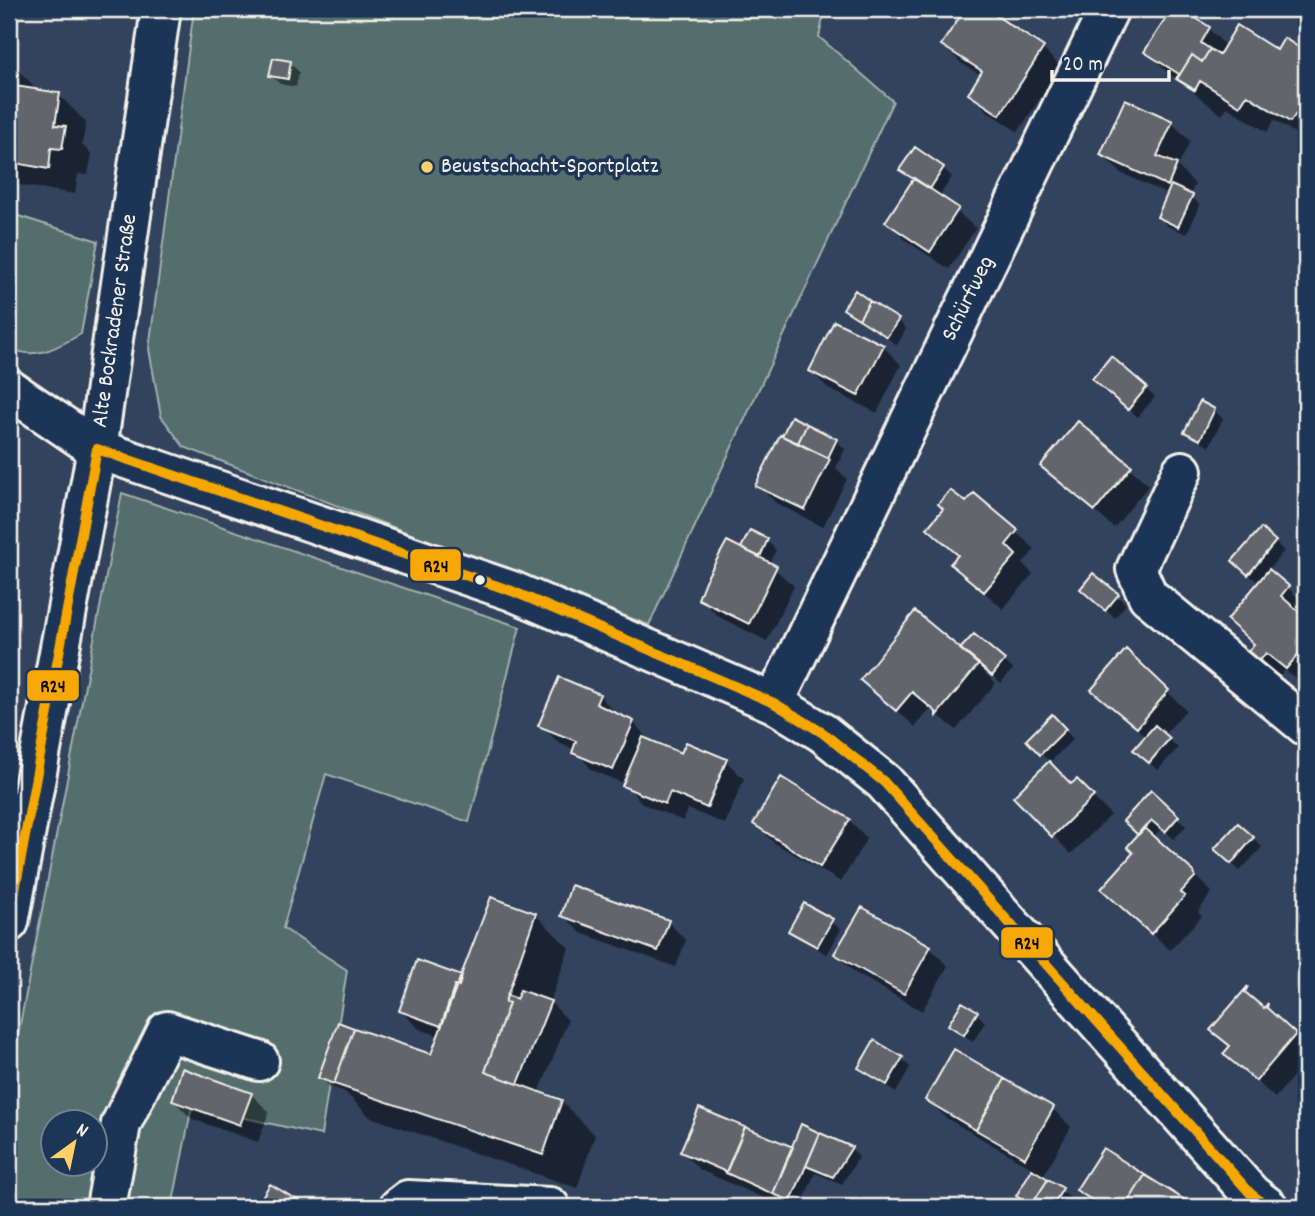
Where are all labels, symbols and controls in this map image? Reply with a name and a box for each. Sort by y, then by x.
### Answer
scale bar [1052,38,1170,82]
text: 20 m [1063,51,1103,81]
place label: Beustschacht-Sportplatz [441,151,659,184]
marker: Beustschacht-Sportplatz [419,159,435,175]
street label: Alte Bockradener Straße [85,212,147,430]
street label: Schürfweg [934,251,1004,347]
line badge: R24 [409,548,462,582]
text: R24 [423,555,449,582]
unlabelled marker [473,573,487,587]
line badge: R24 [26,669,80,702]
text: R24 [40,675,66,702]
line badge: R24 [1000,926,1054,959]
text: R24 [1014,932,1040,959]
north arrow [38,1108,108,1178]
text: N [70,1118,93,1146]

